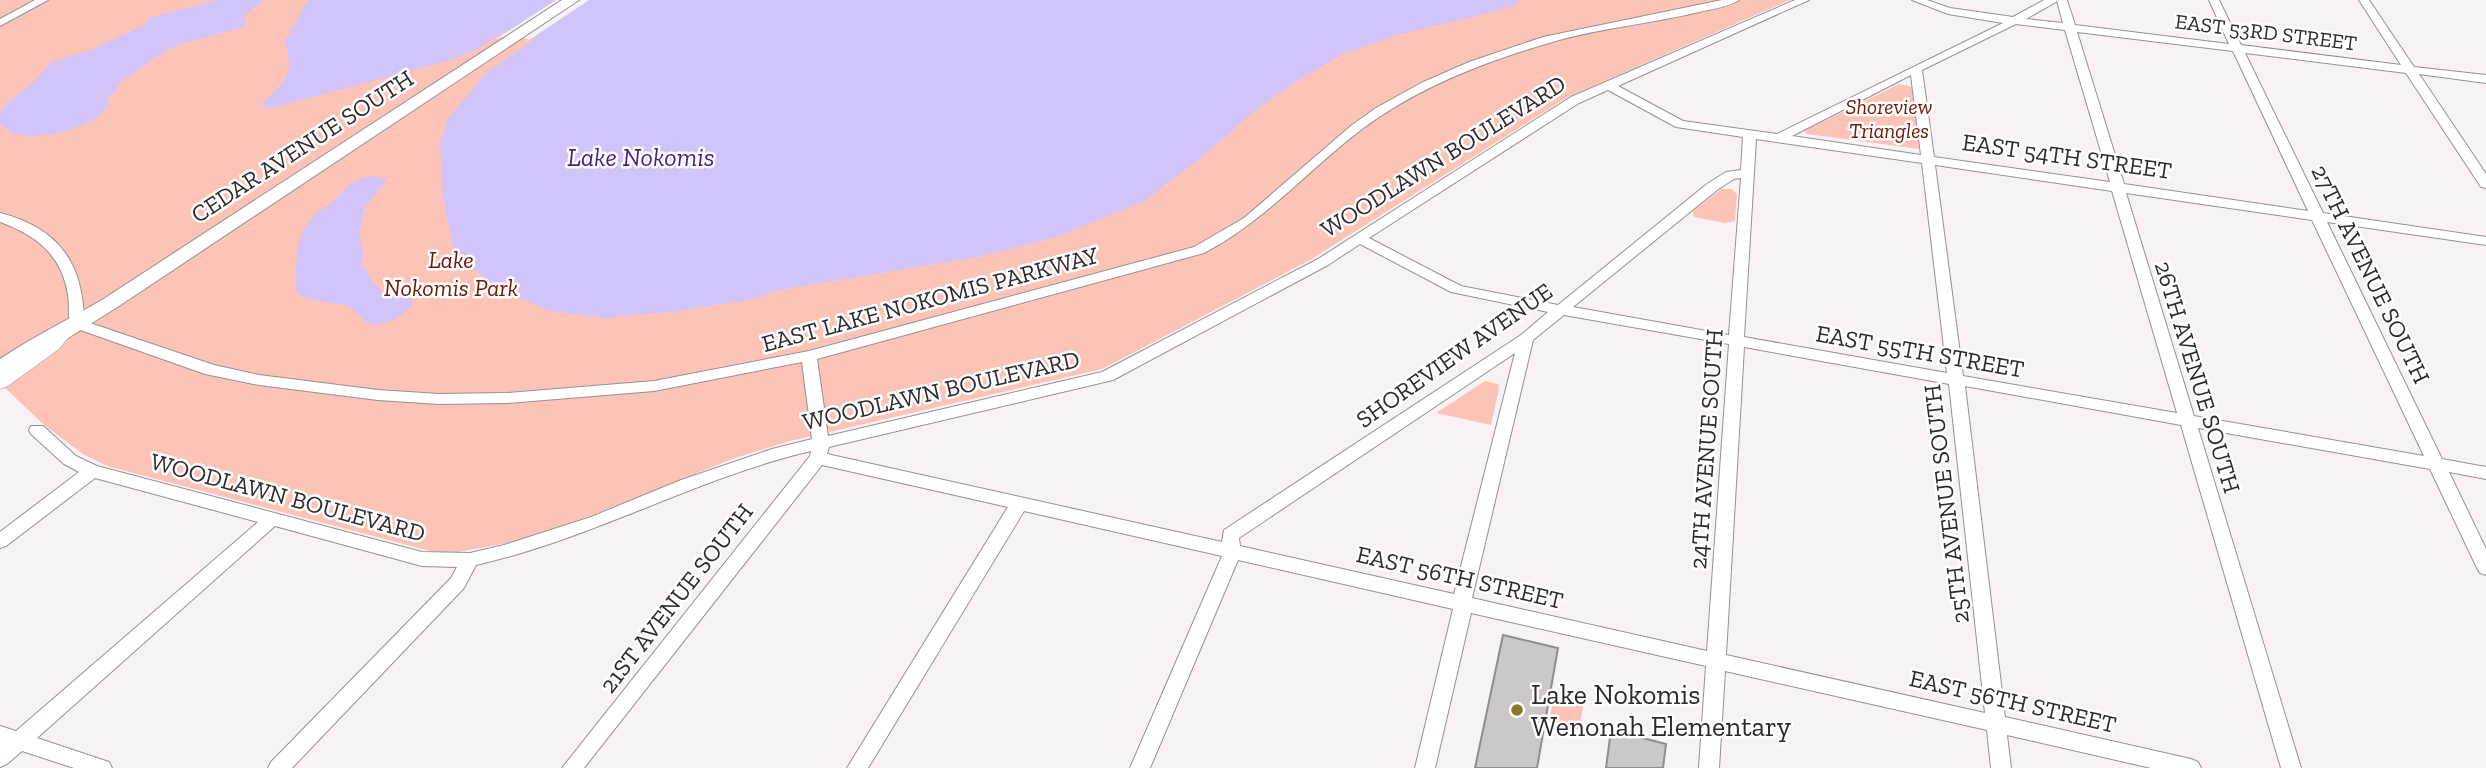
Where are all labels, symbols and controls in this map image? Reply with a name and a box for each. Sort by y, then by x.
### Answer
street label: EAST 53RD STREET [2174,8,2358,56]
street label: CEDAR AVENUE SOUTH [185,63,419,229]
street label: WOODLAWN BOULEVARD [1315,69,1571,243]
park label: Shoreview Triangles [1846,94,1932,143]
street label: EAST 54TH STREET [1960,127,2174,185]
water label: Lake Nokomis [567,141,715,173]
street label: 27TH AVENUE SOUTH [2305,160,2437,388]
street label: EAST LAKE NOKOMIS PARKWAY [759,240,1102,358]
park label: Lake Nokomis Park [384,245,519,302]
street label: 26TH AVENUE SOUTH [2149,257,2247,497]
street label: SHOREVIEW AVENUE [1350,276,1558,434]
street label: EAST 55TH STREET [1814,318,2027,384]
street label: 24TH AVENUE SOUTH [1683,328,1729,570]
street label: WOODLAWN BOULEVARD [800,344,1082,436]
street label: 25TH AVENUE SOUTH [1917,383,1975,625]
street label: WOODLAWN BOULEVARD [147,446,429,548]
street label: 21ST AVENUE SOUTH [593,498,759,698]
street label: EAST 56TH STREET [1354,539,1566,615]
street label: EAST 56TH STREET [1907,663,2119,739]
place label: Lake Nokomis Wenonah Elementary [1531,678,1792,743]
marker: Lake Nokomis Wenonah Elementary [1509,702,1525,718]

